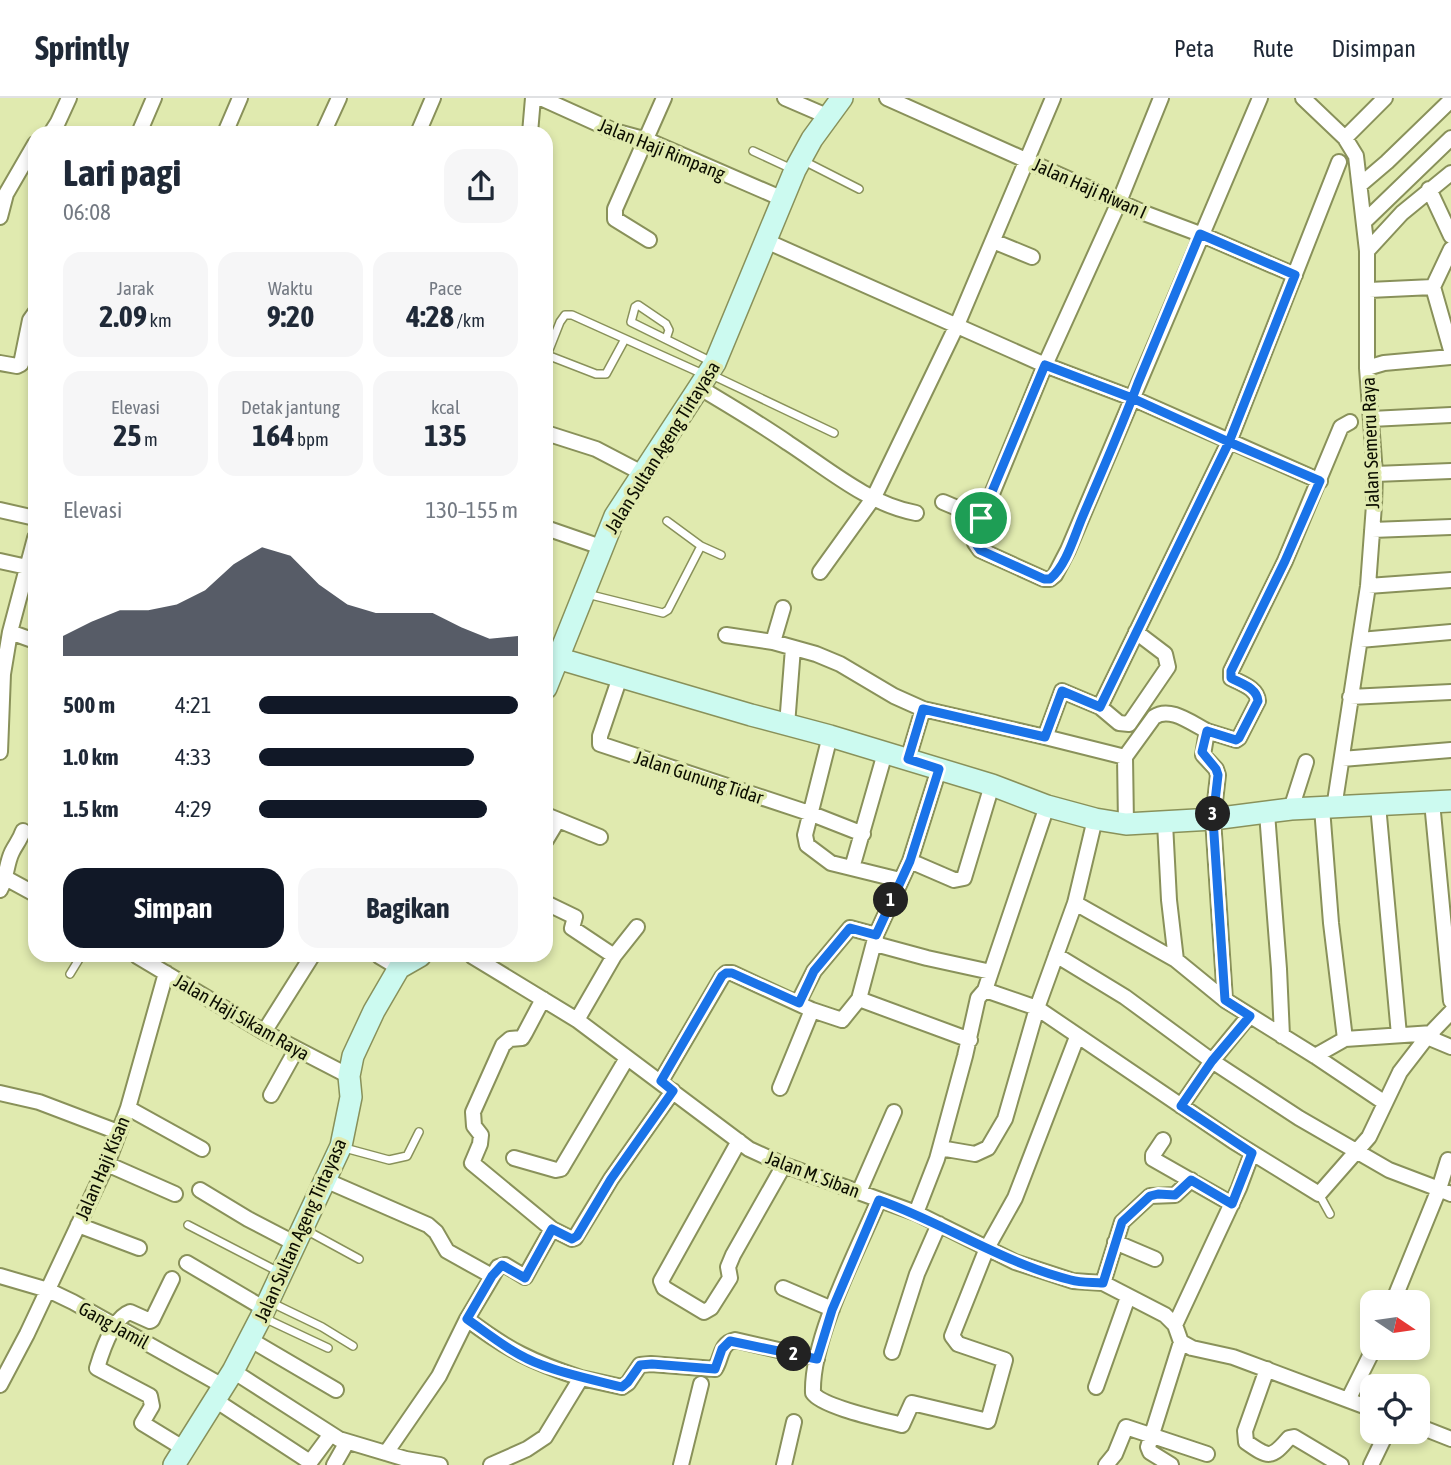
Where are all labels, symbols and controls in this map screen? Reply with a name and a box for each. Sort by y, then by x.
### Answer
text: Sprintly [35,29,129,67]
text: Peta [1174,35,1214,62]
text: Rute [1252,35,1294,62]
text: Disimpan [1332,35,1416,62]
street label: Jalan Haji Rimpang [595,114,729,185]
button: share [444,149,518,223]
text: Lari pagi [63,151,181,194]
street label: Jalan Haji Riwan I [1030,153,1150,223]
text: 06:08 [63,199,111,225]
text: Jarak [117,277,154,299]
text: Waktu [268,277,313,299]
text: Pace [429,277,462,299]
text: 2.09 [99,299,147,333]
text: 9:20 [267,299,314,333]
text: 4:28 [406,299,454,333]
text: km [147,309,172,331]
text: /km [454,309,485,331]
street label: Jalan Sultan Ageng Tirtayasa [600,357,724,537]
street label: Jalan Semeru Raya [1357,377,1383,509]
text: Elevasi [111,396,160,418]
text: Detak jantung [241,396,340,418]
text: kcal [431,396,460,418]
text: 25 [113,418,141,452]
text: 164 [252,418,295,452]
text: 135 [424,418,467,452]
text: m [141,428,158,450]
text: bpm [295,428,329,450]
pin [951,488,1011,548]
text: Elevasi [63,497,122,523]
text: 130–155 m [425,497,518,523]
icon: arrive [962,499,1000,537]
text: 500 m [63,692,115,718]
text: 4:21 [175,692,212,718]
text: 1.0 km [63,744,119,770]
text: 4:33 [175,744,212,770]
street label: Jalan Gunung Tidar [632,746,766,808]
text: 1.5 km [63,796,119,822]
text: 4:29 [175,796,212,822]
pin: 3 [1196,796,1230,832]
text: 3 [1208,802,1217,824]
button: Simpan [63,868,284,948]
button: Bagikan [298,868,518,948]
pin: 1 [874,882,908,918]
text: 1 [886,888,895,910]
street label: Jalan Haji Sikam Raya [170,969,314,1065]
street label: Jalan Haji Kisan [70,1113,134,1223]
street label: Jalan Sultan Ageng Tirtayasa [250,1135,350,1325]
street label: Jalan M. Siban [763,1146,863,1202]
north arrow [1360,1290,1430,1360]
map controls [1360,1290,1430,1444]
street label: Gang Jamil [75,1297,153,1353]
pin: 2 [776,1336,812,1372]
text: 2 [789,1342,798,1364]
button: locate [1360,1374,1430,1444]

